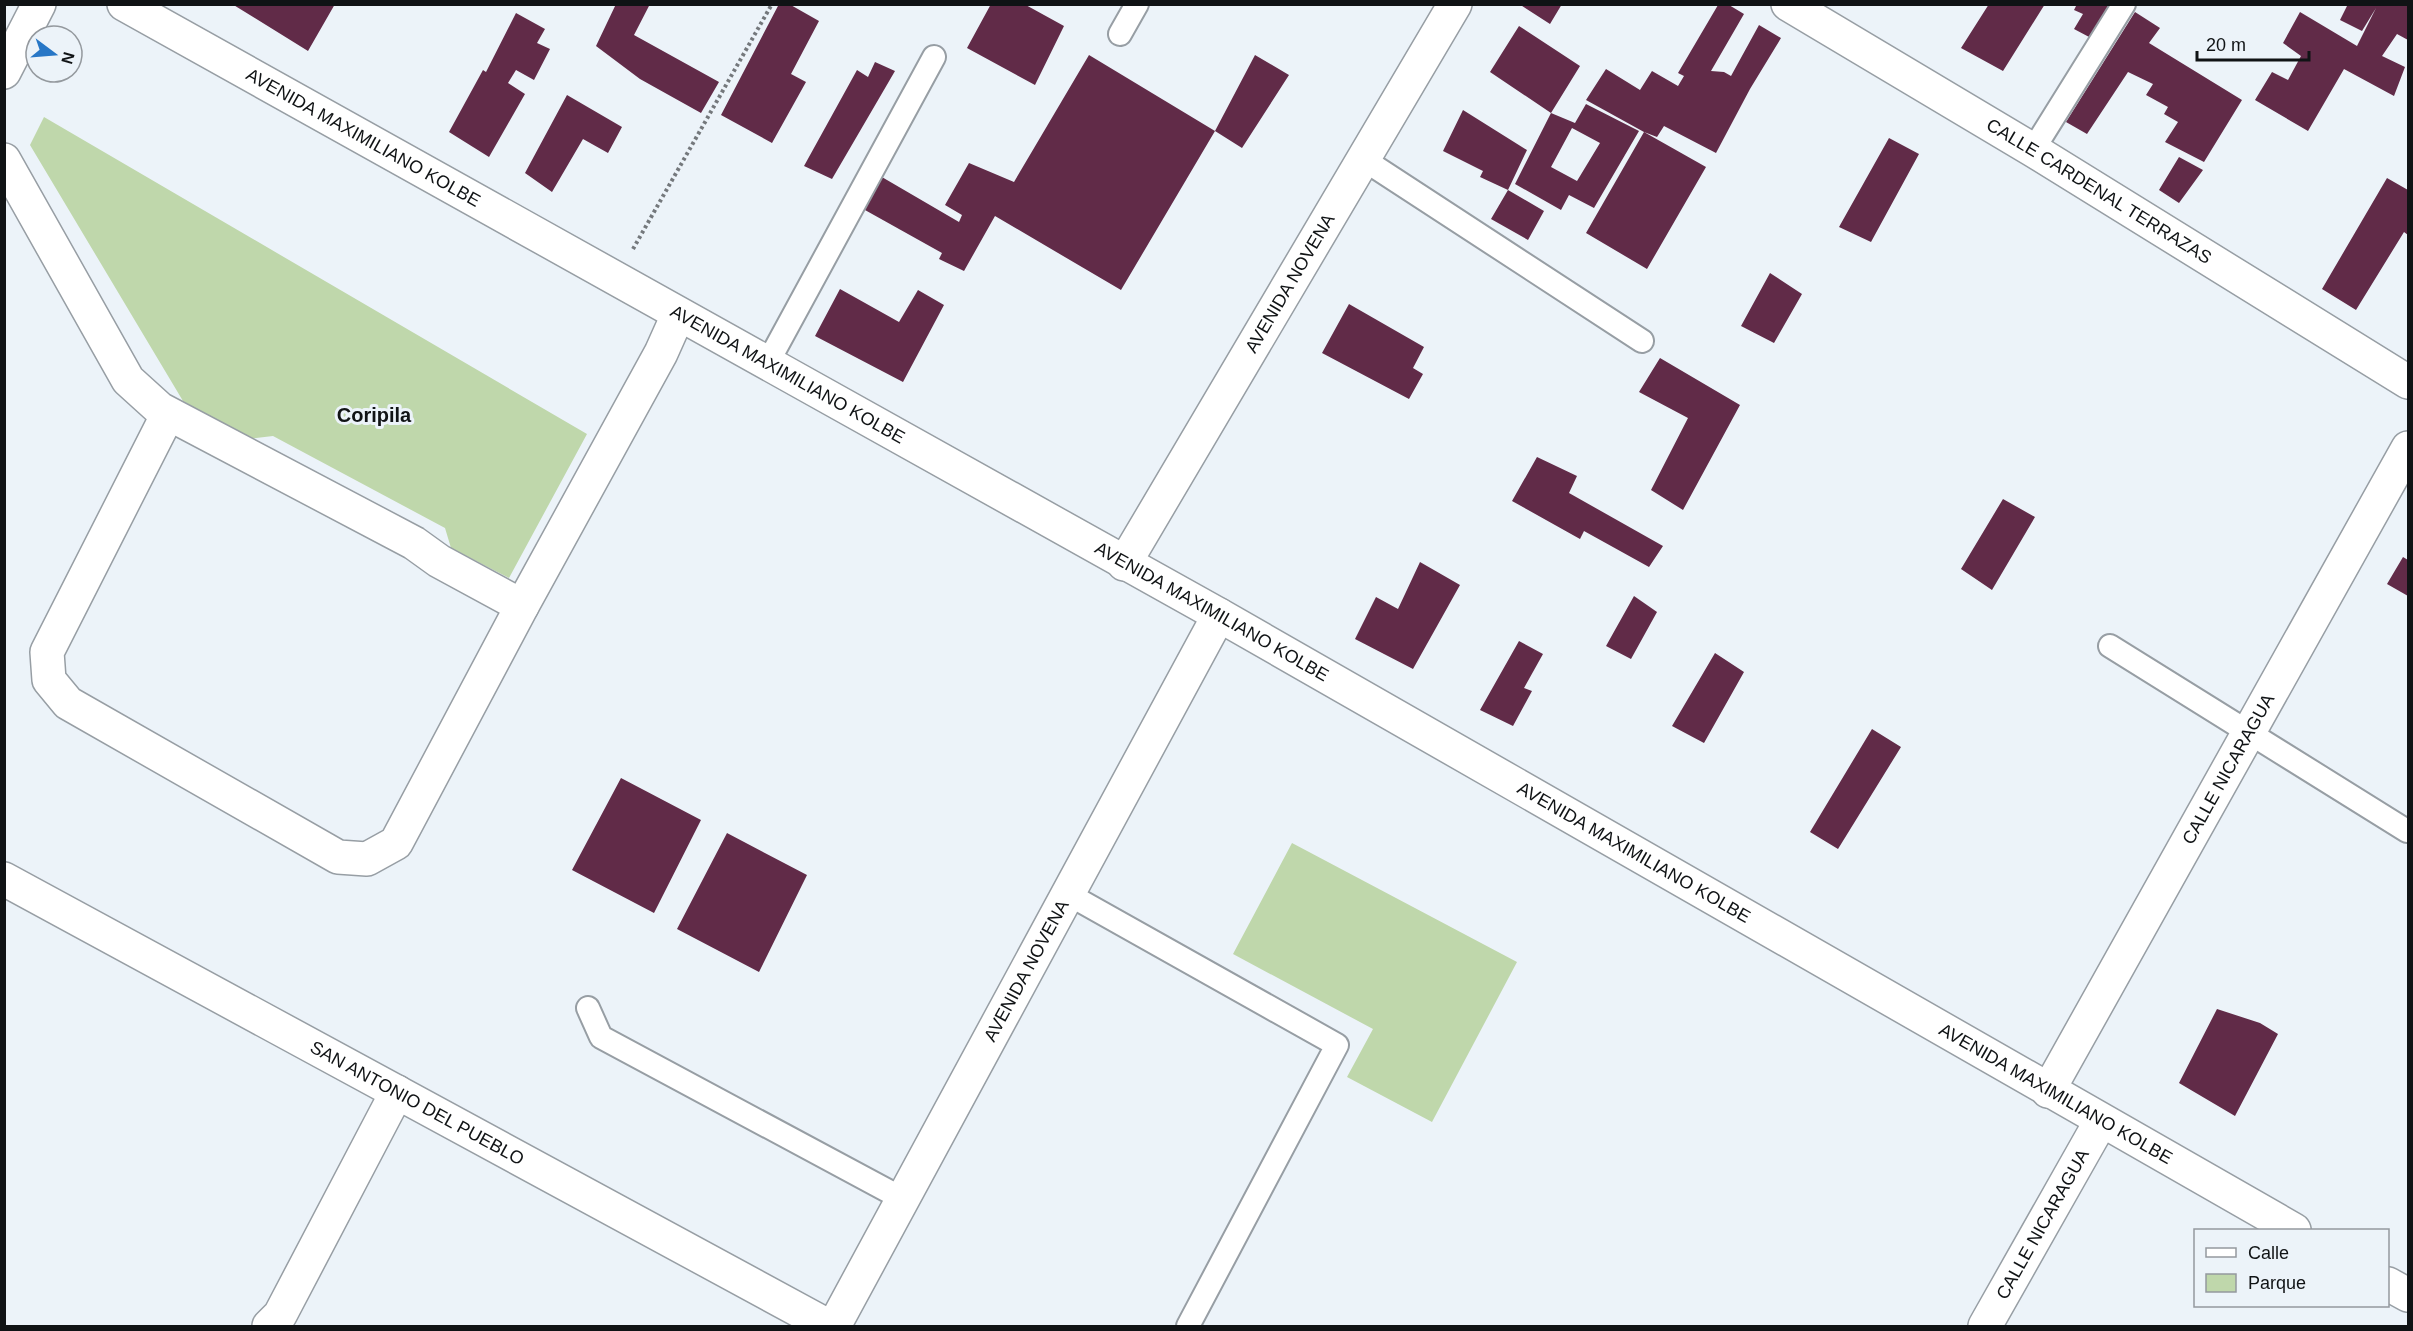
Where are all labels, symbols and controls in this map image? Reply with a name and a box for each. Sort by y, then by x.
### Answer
north arrow [24,24,84,84]
scale bar [2197,24,2310,62]
text: 20 m [2206,35,2246,55]
text: N [58,50,78,66]
street label: AVENIDA MAXIMILIANO KOLBE [243,64,484,211]
street label: CALLE CARDENAL TERRAZAS [1983,115,2215,268]
street label: AVENIDA NOVENA [1241,210,1339,356]
street label: AVENIDA MAXIMILIANO KOLBE [667,301,908,448]
district label: Coripila [337,404,412,426]
street label: AVENIDA MAXIMILIANO KOLBE [1092,538,1332,686]
street label: CALLE NICARAGUA [2178,690,2278,848]
street label: AVENIDA MAXIMILIANO KOLBE [1514,778,1754,927]
street label: AVENIDA NOVENA [980,897,1073,1045]
street label: AVENIDA MAXIMILIANO KOLBE [1936,1019,2176,1168]
street label: SAN ANTONIO DEL PUEBLO [307,1037,527,1169]
street label: CALLE NICARAGUA [1992,1146,2093,1303]
legend [2194,1229,2389,1307]
text: Calle [2248,1243,2289,1263]
text: Parque [2248,1273,2306,1293]

